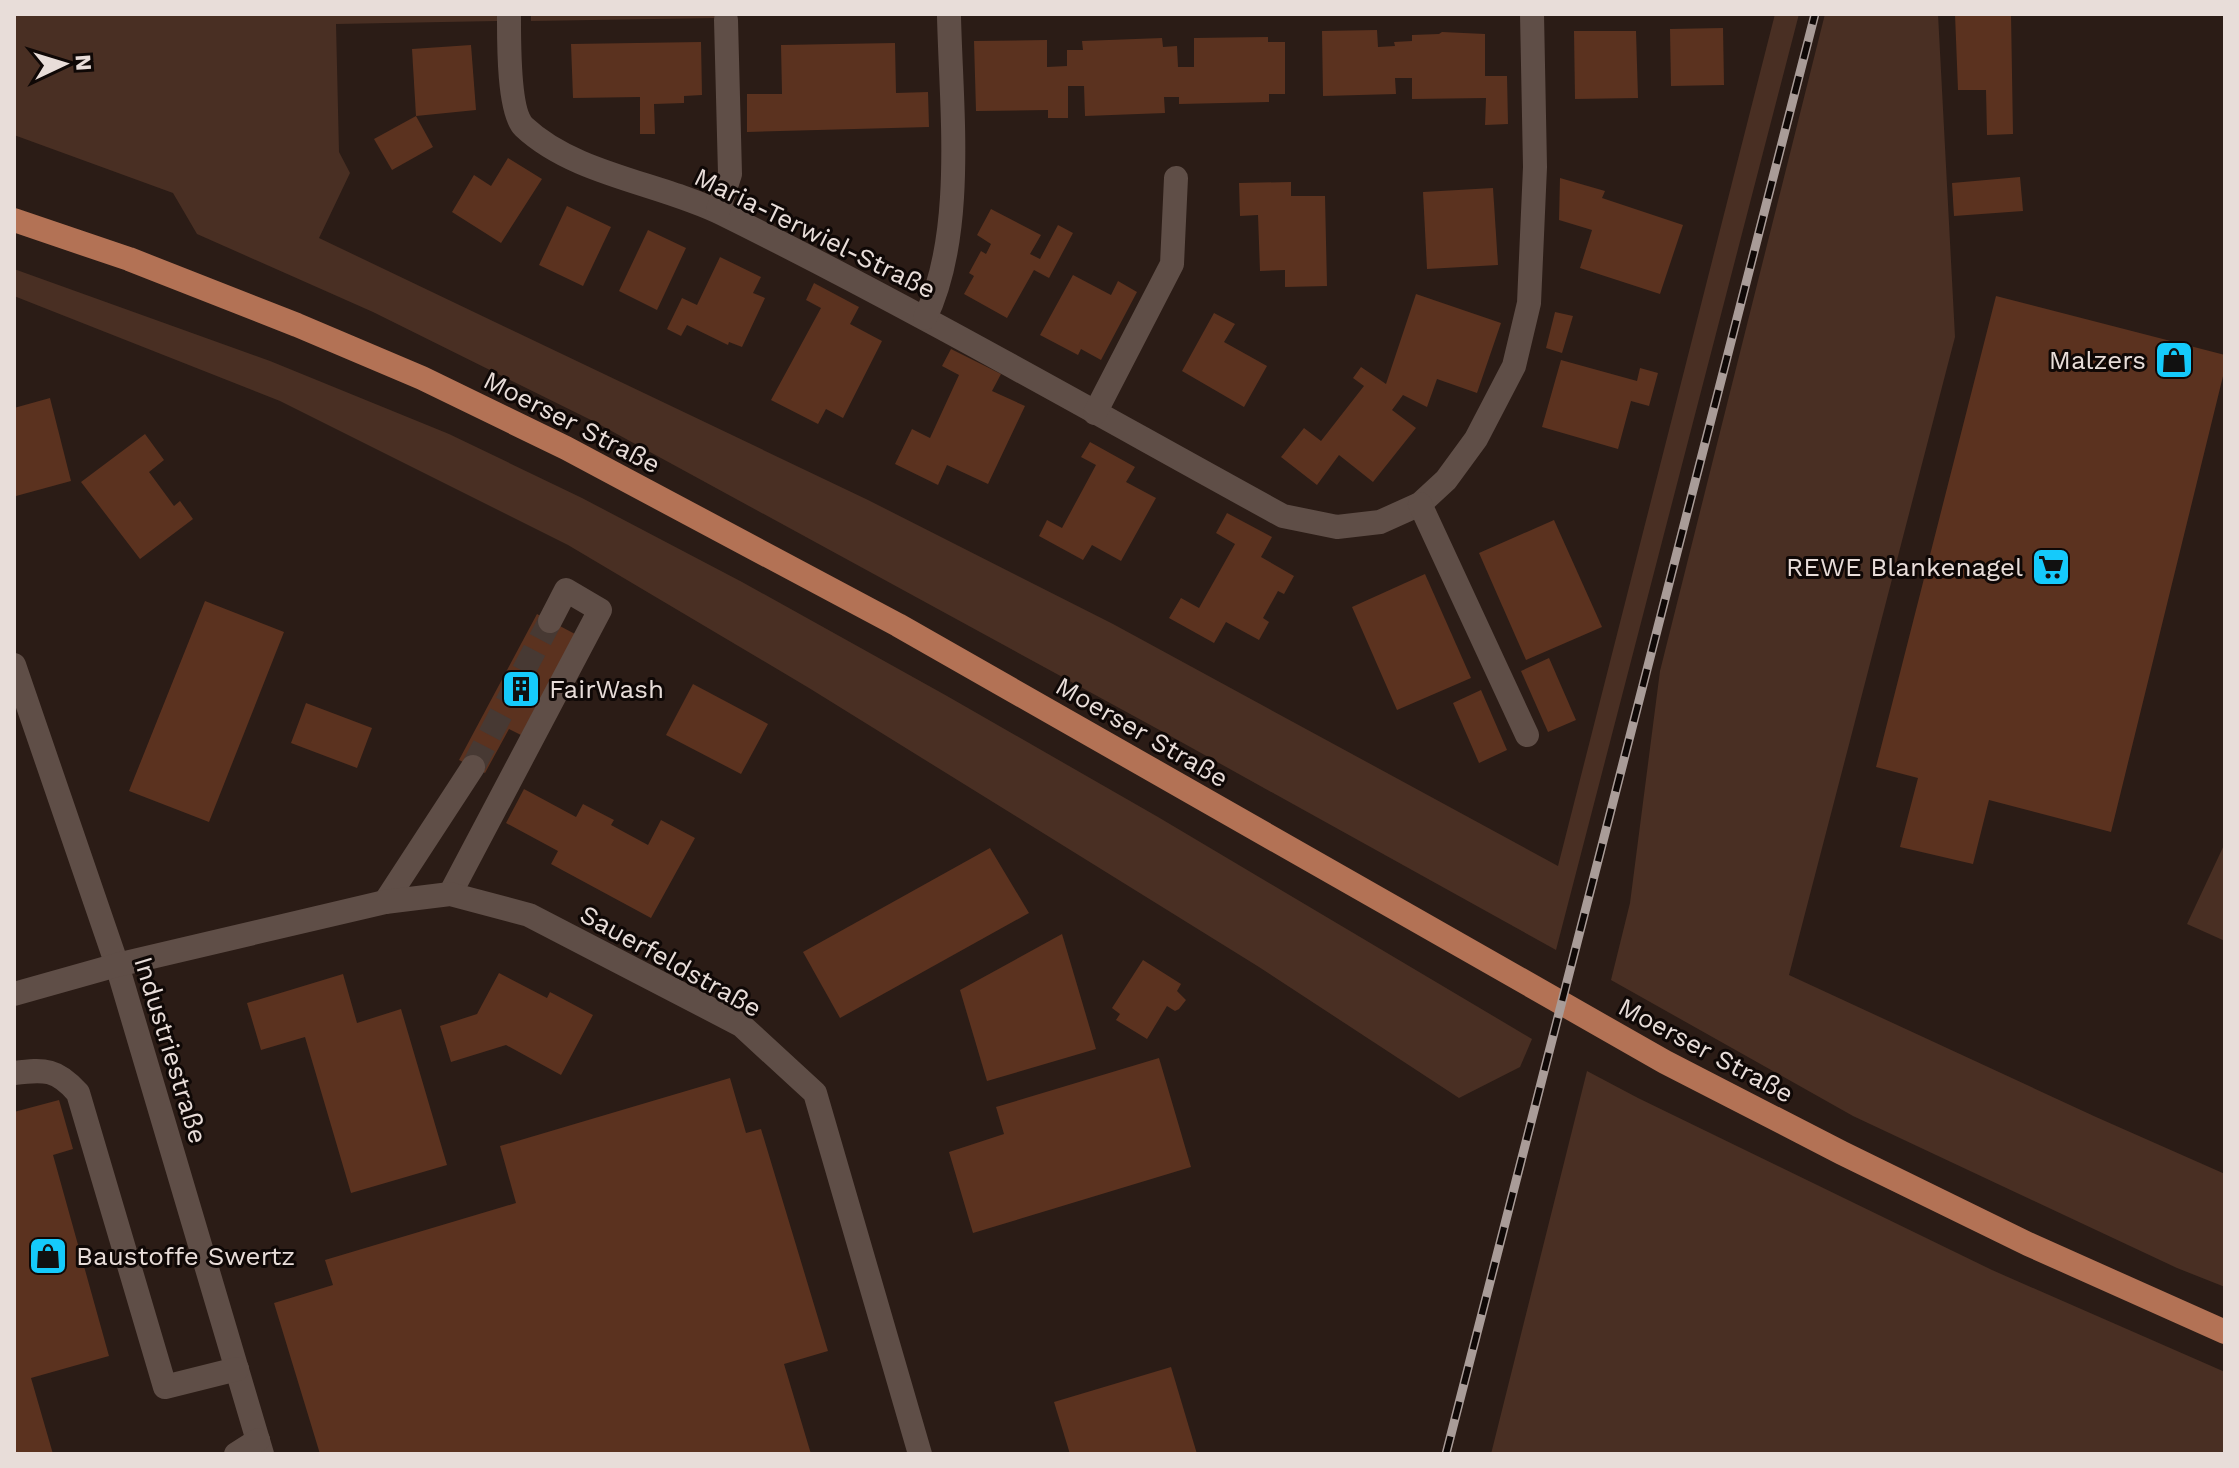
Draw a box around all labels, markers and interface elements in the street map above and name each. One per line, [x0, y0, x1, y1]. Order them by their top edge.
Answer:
north arrow [24, 24, 104, 104]
text: N [70, 54, 96, 72]
street label: Maria-Terwiel-Straße [690, 162, 940, 304]
shop icon: Malzers [2153, 339, 2195, 381]
place label: Malzers [2049, 345, 2146, 375]
street label: Moerser Straße [479, 365, 665, 479]
supermarket icon: REWE Blankenagel [2030, 546, 2072, 588]
place label: REWE Blankenagel [1786, 552, 2023, 582]
building icon: FairWash [500, 668, 542, 710]
street label: Moerser Straße [1051, 671, 1233, 793]
place label: FairWash [549, 674, 664, 704]
street label: Sauerfeldstraße [575, 899, 767, 1023]
street label: Industriestraße [128, 953, 214, 1147]
street label: Moerser Straße [1613, 991, 1799, 1109]
shop icon: Baustoffe Swertz [27, 1235, 69, 1277]
place label: Baustoffe Swertz [76, 1241, 295, 1271]

